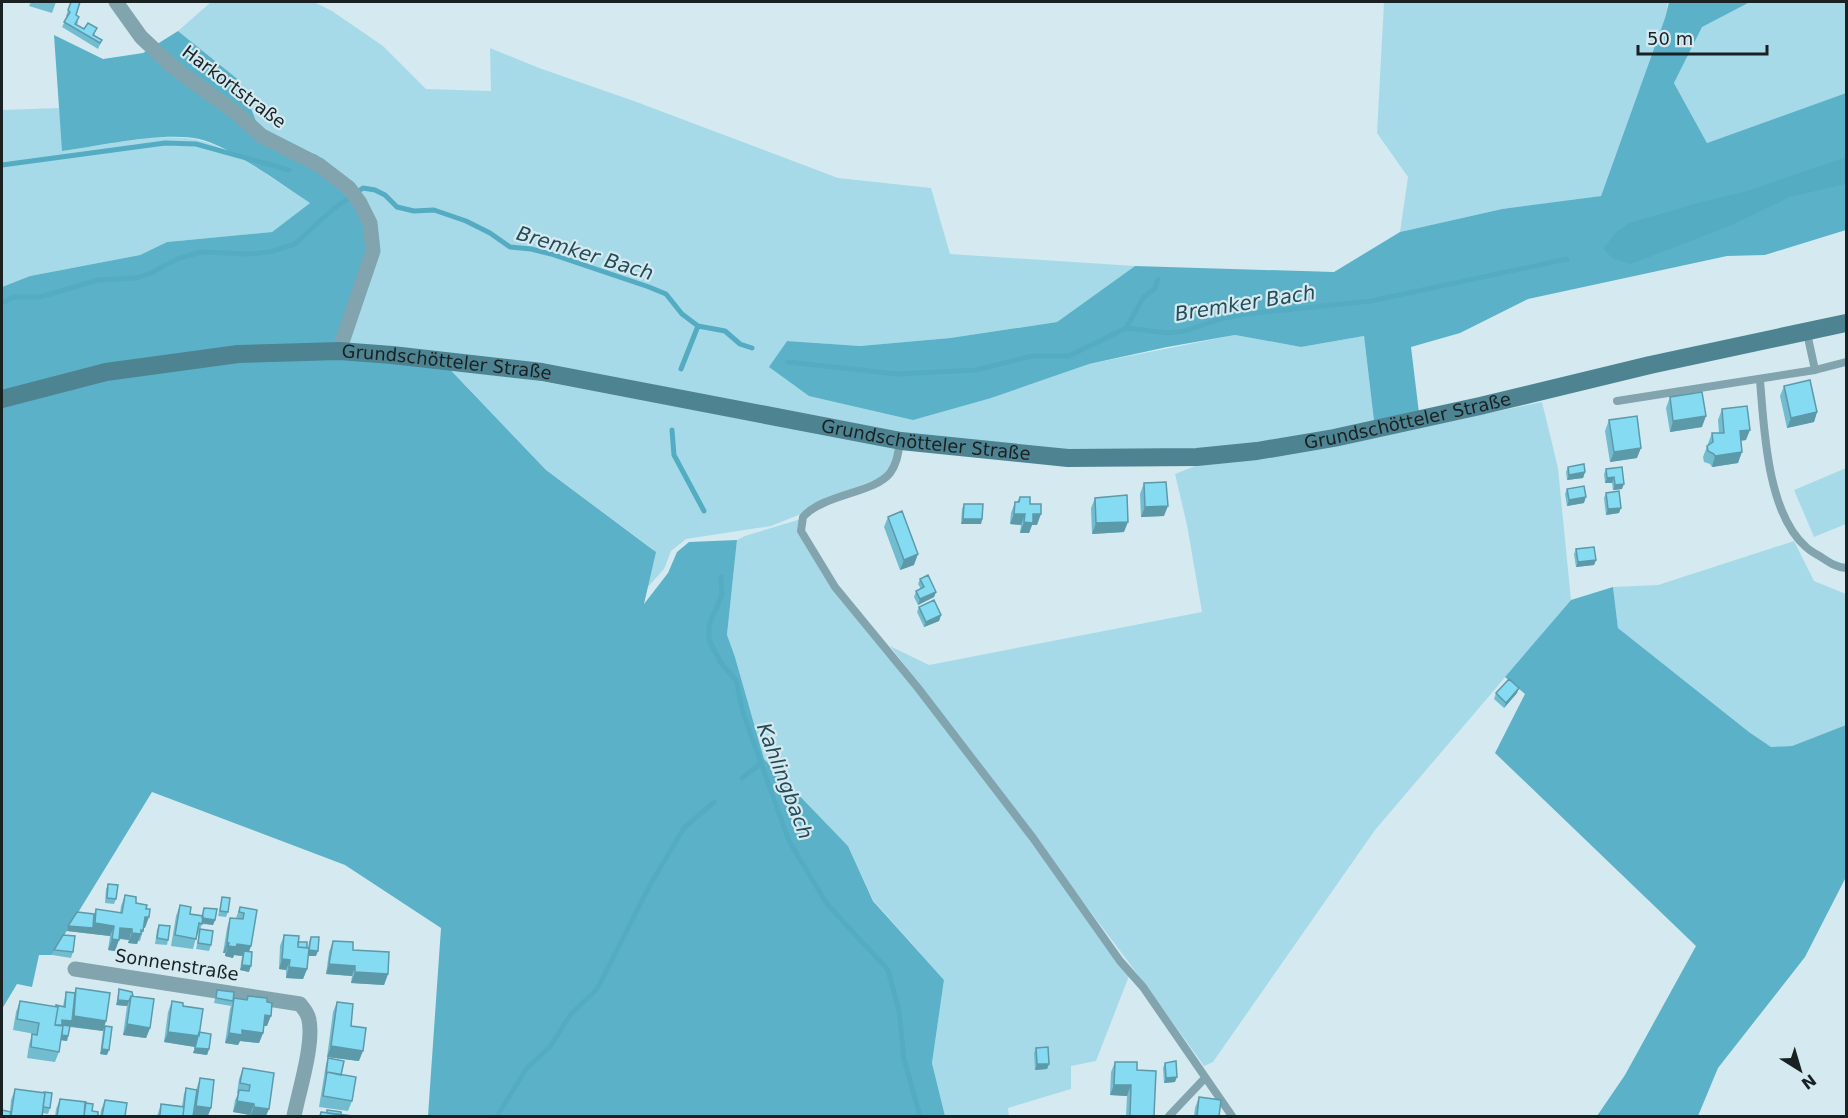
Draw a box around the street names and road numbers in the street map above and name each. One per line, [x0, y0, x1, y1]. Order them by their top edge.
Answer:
street label: Harkortstraße [178, 41, 290, 132]
street label: Grundschötteler Straße [341, 340, 554, 384]
street label: Grundschötteler Straße [1302, 388, 1513, 453]
street label: Grundschötteler Straße [820, 415, 1032, 464]
street label: Sonnenstraße [114, 944, 240, 985]

